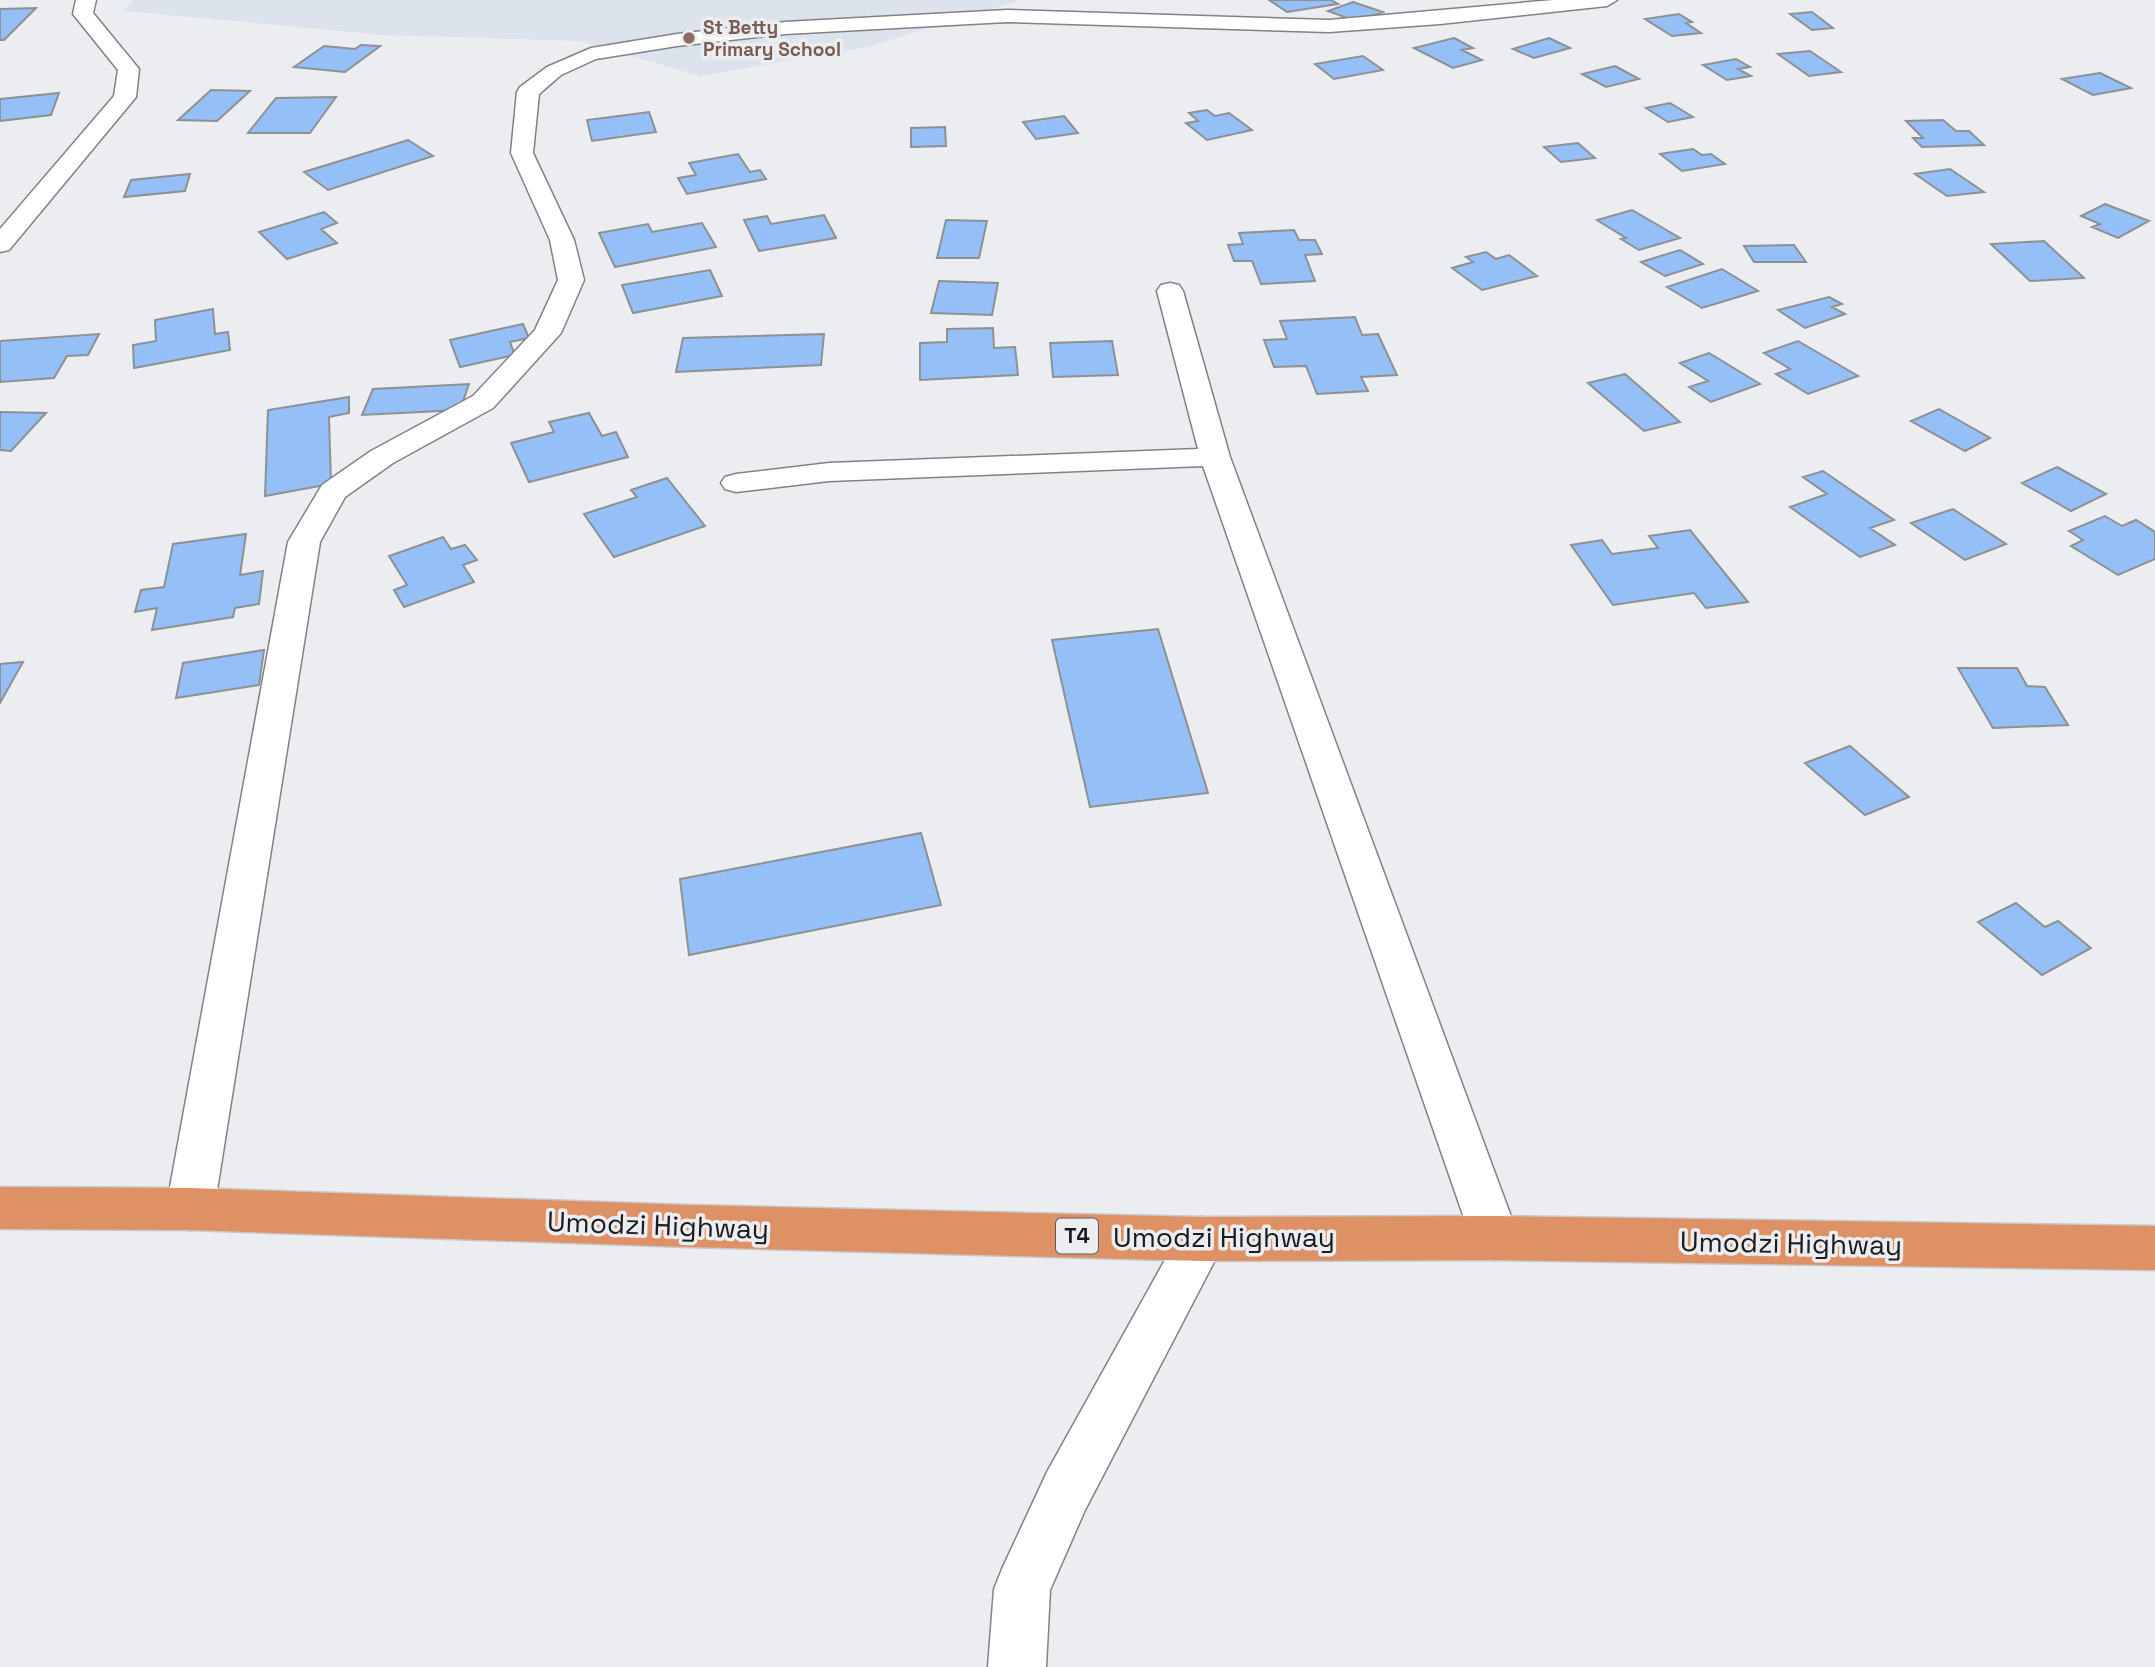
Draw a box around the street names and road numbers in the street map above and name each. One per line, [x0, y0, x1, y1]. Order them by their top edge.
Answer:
street label: Umodzi Highway [546, 1203, 770, 1247]
road number: T4 [1056, 1218, 1098, 1254]
street label: Umodzi Highway [1113, 1219, 1335, 1255]
street label: Umodzi Highway [1680, 1223, 1902, 1263]

